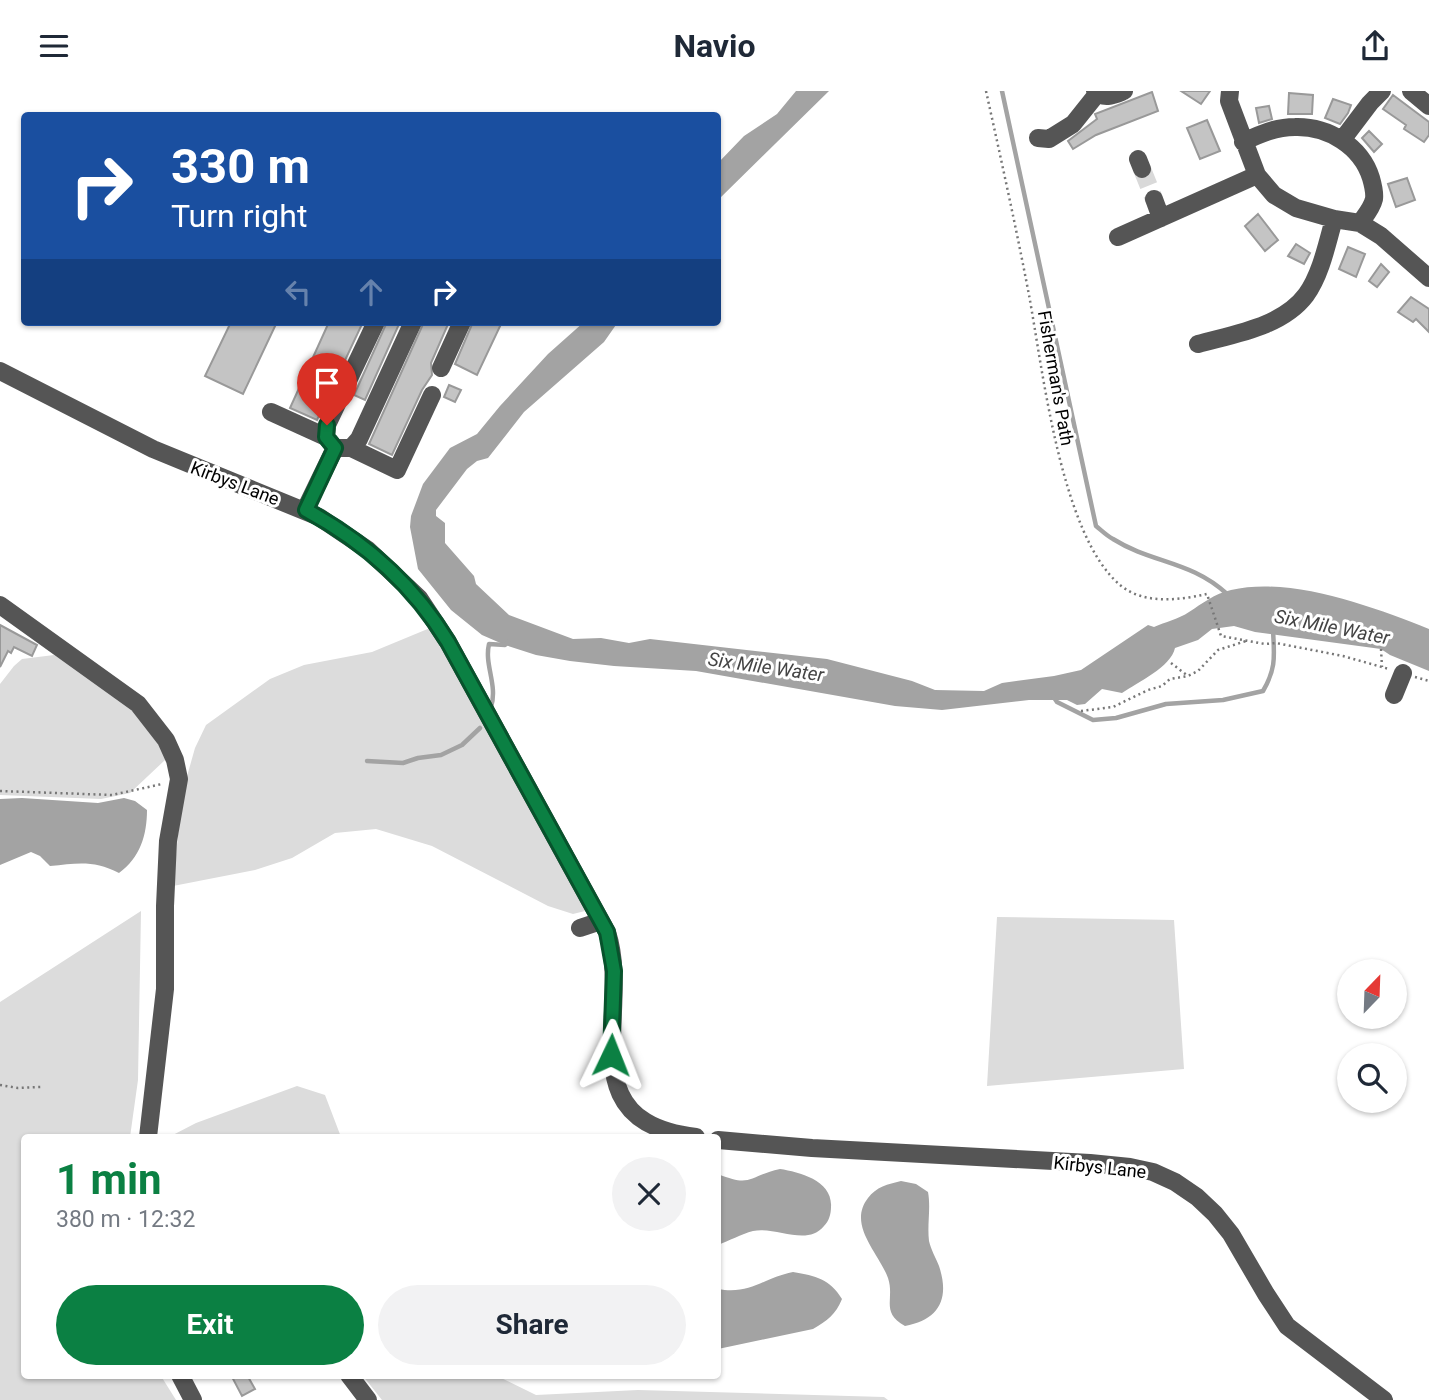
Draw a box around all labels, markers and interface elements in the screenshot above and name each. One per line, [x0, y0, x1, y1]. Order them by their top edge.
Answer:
icon: menu [35, 27, 73, 65]
text: Navio [673, 27, 756, 65]
icon: share [1356, 27, 1394, 65]
text: 330 m [171, 138, 310, 195]
icon: right [56, 140, 147, 231]
text: Turn right [171, 197, 307, 235]
icon: left [279, 273, 317, 311]
icon: ahead [352, 273, 390, 311]
icon: right [425, 273, 463, 311]
street label: Fisherman's Path [1034, 309, 1078, 447]
pin [297, 353, 357, 425]
icon: arrive [308, 364, 346, 402]
street label: Kirbys Lane [188, 457, 282, 509]
water label: Six Mile Water [1272, 605, 1392, 650]
water label: Six Mile Water [707, 647, 826, 687]
north arrow [1337, 959, 1407, 1029]
map controls [1337, 959, 1407, 1113]
position arrow [574, 1018, 648, 1092]
button: search [1337, 1043, 1407, 1113]
street label: Kirbys Lane [1053, 1152, 1147, 1182]
text: 1 min [56, 1155, 162, 1204]
button: close [612, 1157, 686, 1231]
text: 380 m · 12:32 [56, 1206, 195, 1233]
button: Exit [56, 1285, 364, 1365]
button: Share [378, 1285, 686, 1365]

